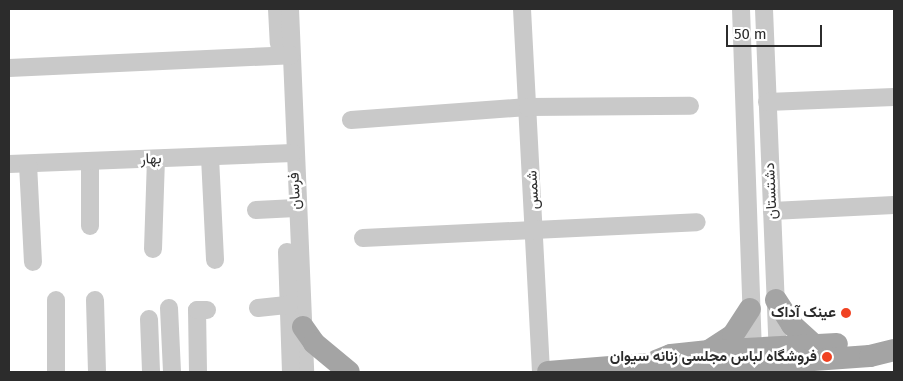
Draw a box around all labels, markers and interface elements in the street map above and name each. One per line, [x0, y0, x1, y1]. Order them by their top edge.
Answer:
scale bar [728, 15, 824, 47]
text: 50 m [734, 25, 767, 43]
street label: بهار [140, 150, 162, 168]
street label: دشتستان [761, 162, 781, 220]
street label: شمس [523, 170, 543, 210]
street label: فرسان [285, 172, 305, 210]
place label: عینک آداک [771, 304, 836, 322]
marker: عینک آداک [840, 307, 852, 319]
place label: فروشگاه لباس مجلسی زنانه سیوان [610, 348, 817, 366]
marker: فروشگاه لباس مجلسی زنانه سیوان [821, 351, 833, 363]

